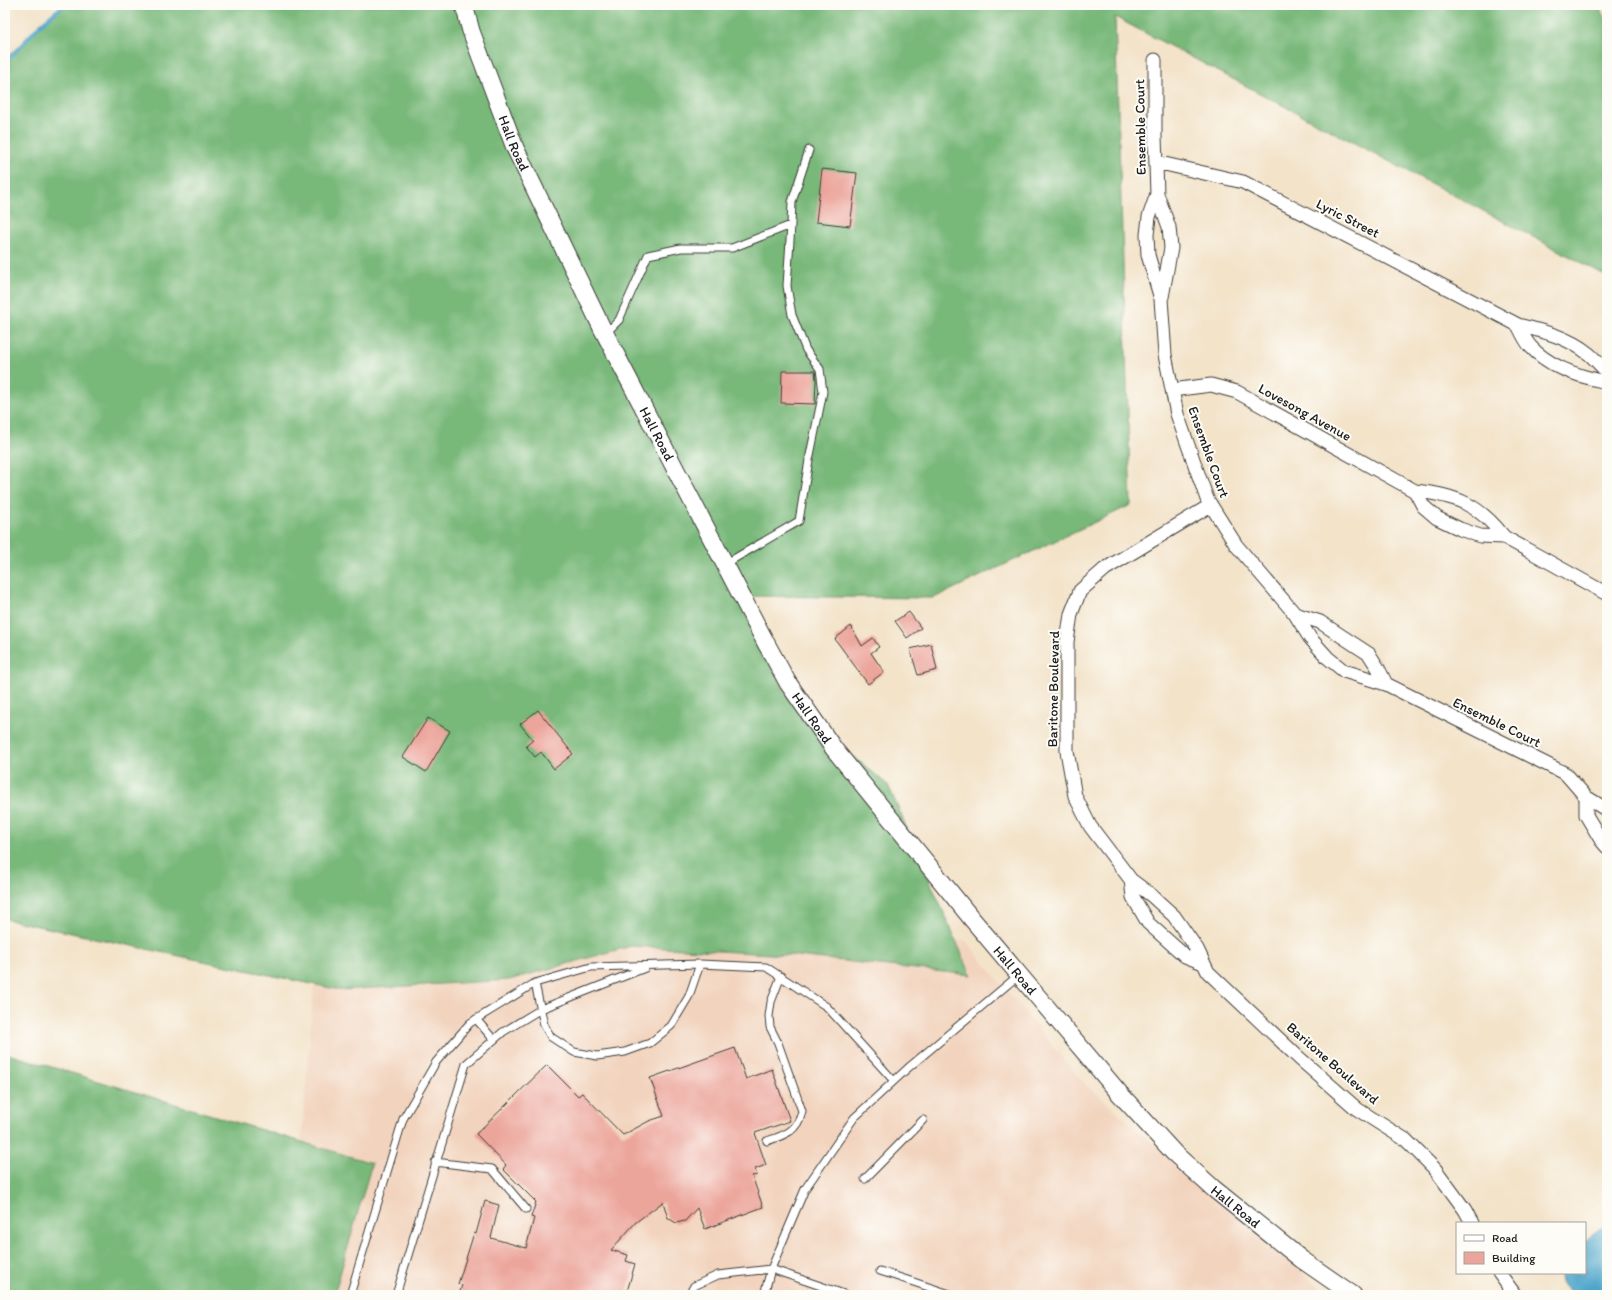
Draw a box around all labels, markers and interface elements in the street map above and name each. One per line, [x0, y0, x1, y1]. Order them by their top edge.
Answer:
street label: Ensemble Court [1131, 79, 1150, 175]
street label: Hall Road [494, 113, 533, 174]
street label: Lyric Street [1313, 195, 1382, 242]
street label: Lovesong Avenue [1255, 380, 1354, 445]
street label: Hall Road [635, 404, 678, 464]
street label: Ensemble Court [1184, 404, 1233, 500]
street label: Baritone Boulevard [1044, 630, 1063, 748]
street label: Hall Road [788, 689, 836, 747]
street label: Ensemble Court [1450, 694, 1544, 751]
street label: Hall Road [989, 943, 1041, 999]
street label: Baritone Boulevard [1283, 1019, 1383, 1108]
street label: Hall Road [1207, 1182, 1264, 1232]
legend [1456, 1222, 1586, 1274]
text: Road [1492, 1231, 1518, 1245]
text: Building [1492, 1251, 1536, 1265]

